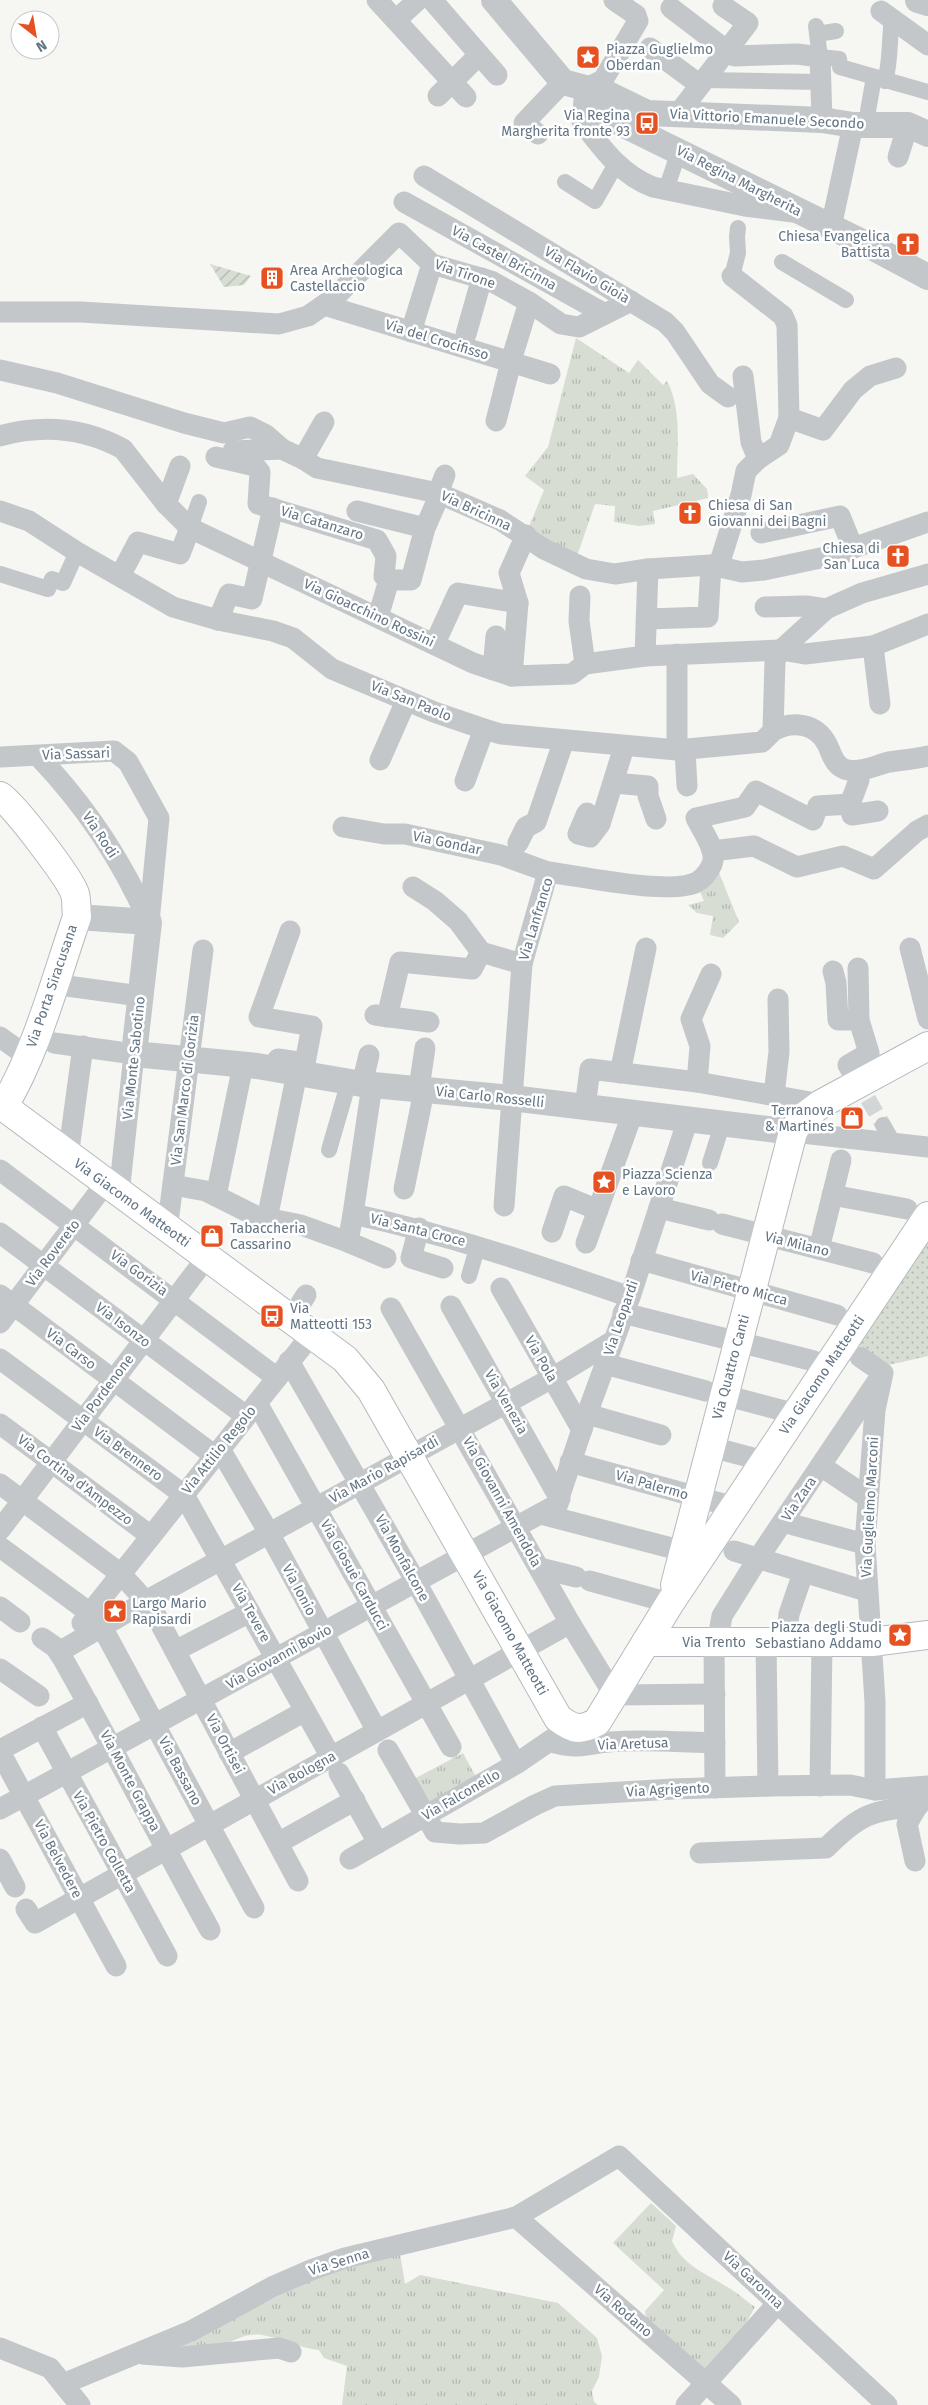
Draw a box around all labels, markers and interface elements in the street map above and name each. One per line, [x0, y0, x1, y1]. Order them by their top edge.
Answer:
north arrow [10, 10, 60, 60]
text: N [33, 36, 50, 55]
place label: Piazza Guglielmo Oberdan [606, 41, 713, 74]
place icon: Piazza Guglielmo Oberdan [575, 44, 601, 70]
street label: Via Vittorio Emanuele Secondo [669, 105, 865, 133]
place label: Via Regina Margherita fronte 93 [501, 107, 630, 140]
bus stop icon: Via Regina Margherita fronte 93 [634, 110, 660, 136]
street label: Via Regina Margherita [673, 142, 805, 220]
street label: Via Castel Bricinna [448, 222, 560, 294]
place label: Chiesa Evangelica Battista [778, 228, 890, 261]
church icon: Chiesa Evangelica Battista [895, 231, 921, 257]
street label: Via Flavio Gioia [541, 243, 633, 307]
street label: Via Tirone [432, 256, 498, 292]
place label: Area Archeologica Castellaccio [290, 262, 403, 295]
building icon: Area Archeologica Castellaccio [259, 265, 285, 291]
street label: Via del Crocifisso [383, 316, 491, 364]
street label: Via Bricinna [438, 487, 514, 535]
place label: Chiesa di San Giovanni dei Bagni [708, 497, 826, 530]
church icon: Chiesa di San Giovanni dei Bagni [677, 500, 703, 526]
street label: Via Catanzaro [278, 502, 366, 544]
place label: Chiesa di San Luca [822, 540, 880, 573]
church icon: Chiesa di San Luca [885, 543, 911, 569]
street label: Via Gioacchino Rossini [301, 575, 437, 651]
street label: Via San Paolo [368, 677, 454, 725]
street label: Via Sassari [42, 744, 110, 764]
street label: Via Rodi [79, 809, 121, 861]
street label: Via Gondar [411, 827, 483, 859]
street label: Via Lanfranco [515, 876, 557, 962]
street label: Via Porta Siracusana [23, 922, 81, 1050]
street label: Via Monte Sabotino [119, 996, 149, 1120]
street label: Via San Marco di Gorizia [167, 1013, 203, 1167]
street label: Via Carlo Rosselli [435, 1083, 545, 1111]
place label: Terranova & Martines [765, 1102, 834, 1135]
shop icon: Terranova & Martines [839, 1105, 865, 1131]
street label: Via Giacomo Matteotti [70, 1155, 194, 1251]
place label: Piazza Scienza e Lavoro [622, 1166, 713, 1199]
place icon: Piazza Scienza e Lavoro [591, 1169, 617, 1195]
street label: Via Santa Croce [369, 1210, 467, 1250]
street label: Via Rovereto [22, 1216, 84, 1290]
place label: Tabaccheria Cassarino [230, 1220, 306, 1253]
shop icon: Tabaccheria Cassarino [199, 1223, 225, 1249]
street label: Via Milano [763, 1228, 831, 1260]
street label: Via Gorizia [107, 1246, 171, 1300]
street label: Via Pietro Micca [688, 1267, 790, 1309]
street label: Via Leopardi [600, 1278, 642, 1358]
street label: Via Isonzo [92, 1299, 154, 1351]
place label: Via Matteotti 153 [290, 1300, 372, 1333]
bus stop icon: Via Matteotti 153 [259, 1303, 285, 1329]
street label: Via Giacomo Matteotti [776, 1312, 868, 1438]
street label: Via Quattro Canti [709, 1313, 753, 1421]
street label: Via Carso [43, 1325, 99, 1373]
street label: Via Pola [521, 1333, 561, 1385]
street label: Via Pordenone [68, 1351, 138, 1435]
street label: Via Venezia [481, 1367, 531, 1437]
street label: Via Attilio Regolo [178, 1403, 260, 1497]
street label: Via Brennero [90, 1423, 166, 1485]
street label: Via Cortina d'Ampezzo [14, 1431, 136, 1529]
street label: Via Mario Rapisardi [326, 1433, 442, 1507]
street label: Via Giovanni Amendola [459, 1434, 545, 1570]
street label: Via Guglielmo Marconi [858, 1436, 882, 1578]
street label: Via Palermo [614, 1466, 690, 1504]
street label: Via Zara [778, 1473, 820, 1525]
street label: Via Monfalcone [371, 1512, 433, 1604]
street label: Via Giosuè Carducci [317, 1517, 391, 1633]
street label: Via Ionio [278, 1561, 320, 1619]
street label: Via Giacomo Matteotti [469, 1568, 551, 1698]
street label: Via Tevere [228, 1581, 274, 1645]
place label: Largo Mario Rapisardi [132, 1595, 207, 1628]
place icon: Largo Mario Rapisardi [102, 1598, 128, 1624]
place label: Piazza degli Studi Sebastiano Addamo [755, 1619, 882, 1652]
street label: Via Giovanni Bovio [223, 1621, 335, 1693]
place icon: Piazza degli Studi Sebastiano Addamo [887, 1622, 913, 1648]
street label: Via Trento [682, 1634, 746, 1651]
street label: Via Ortisei [202, 1711, 248, 1777]
street label: Via Monte Grappa [96, 1728, 164, 1834]
street label: Via Bassano [155, 1734, 205, 1808]
street label: Via Aretusa [597, 1734, 669, 1754]
street label: Via Bologna [265, 1747, 339, 1799]
street label: Via Falconello [419, 1766, 503, 1824]
street label: Via Agrigento [626, 1779, 710, 1801]
street label: Via Pietro Colletta [69, 1788, 139, 1896]
street label: Via Belvedere [30, 1817, 86, 1901]
street label: Via Senna [307, 2245, 371, 2279]
street label: Via Garonna [719, 2248, 787, 2312]
street label: Via Rodano [590, 2281, 656, 2341]

